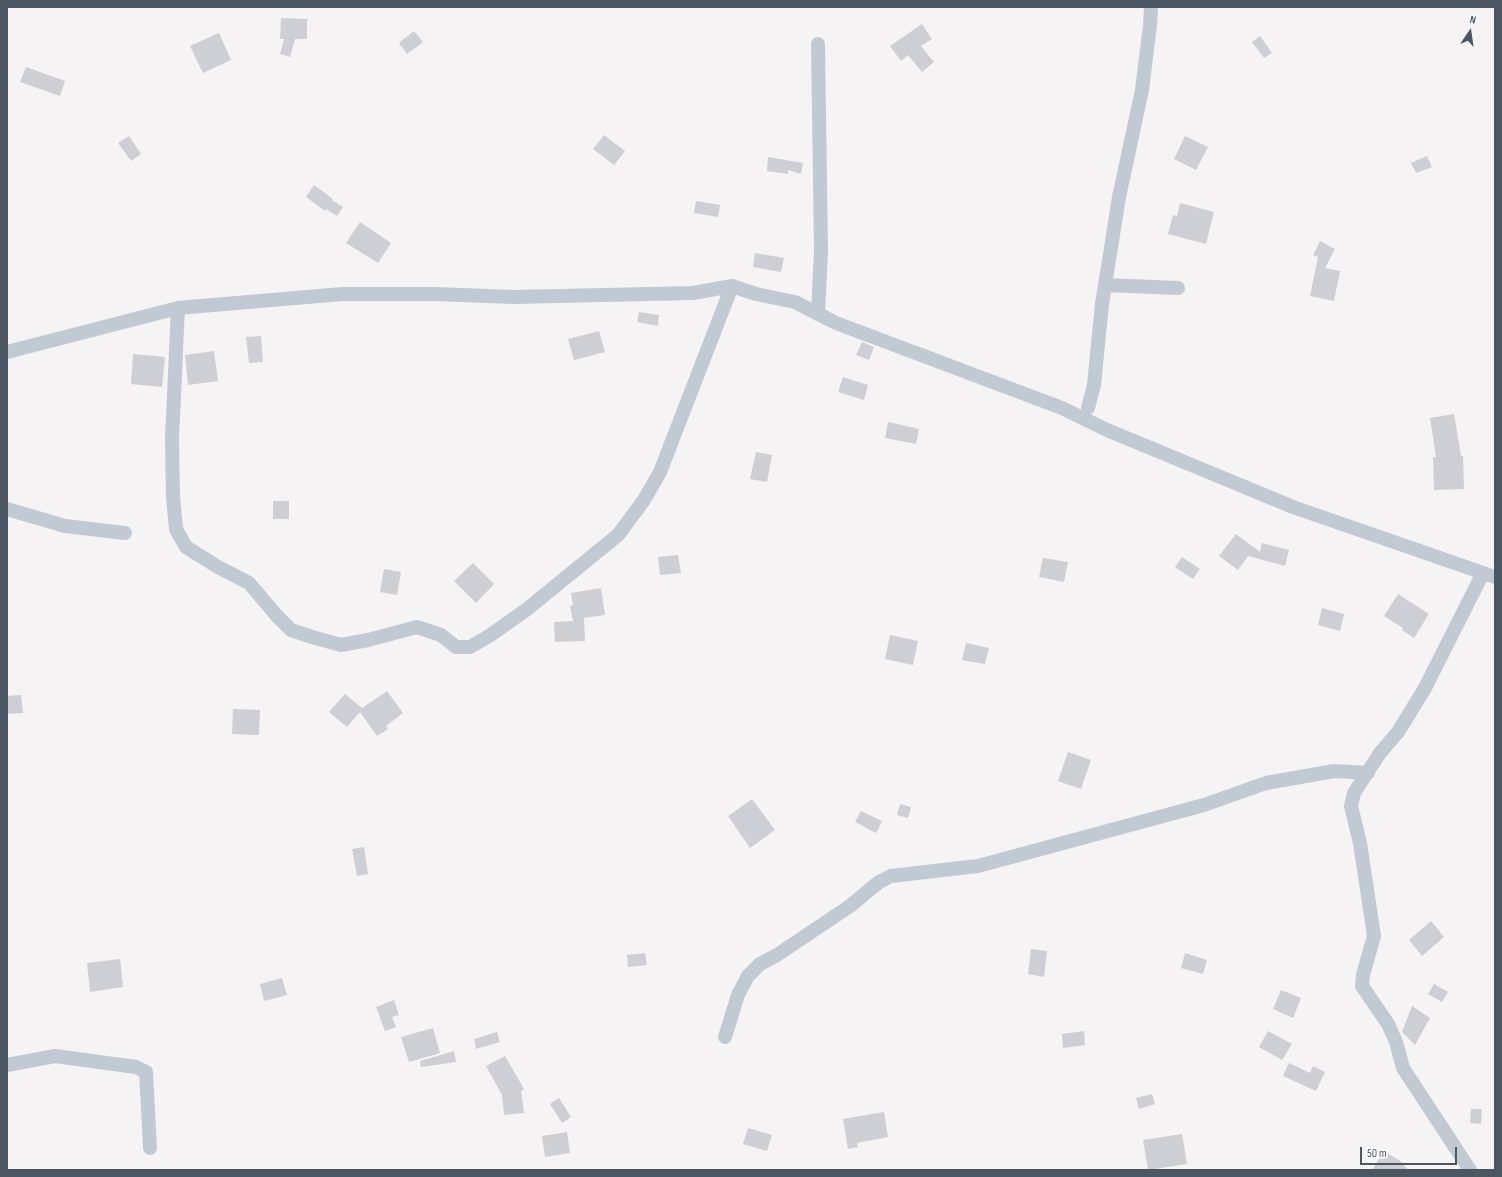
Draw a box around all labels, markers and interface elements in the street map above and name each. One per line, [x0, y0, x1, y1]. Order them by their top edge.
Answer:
north arrow [1450, 12, 1490, 52]
text: N [1468, 13, 1477, 27]
scale bar [1362, 1139, 1459, 1165]
text: 50 m [1367, 1146, 1387, 1161]

